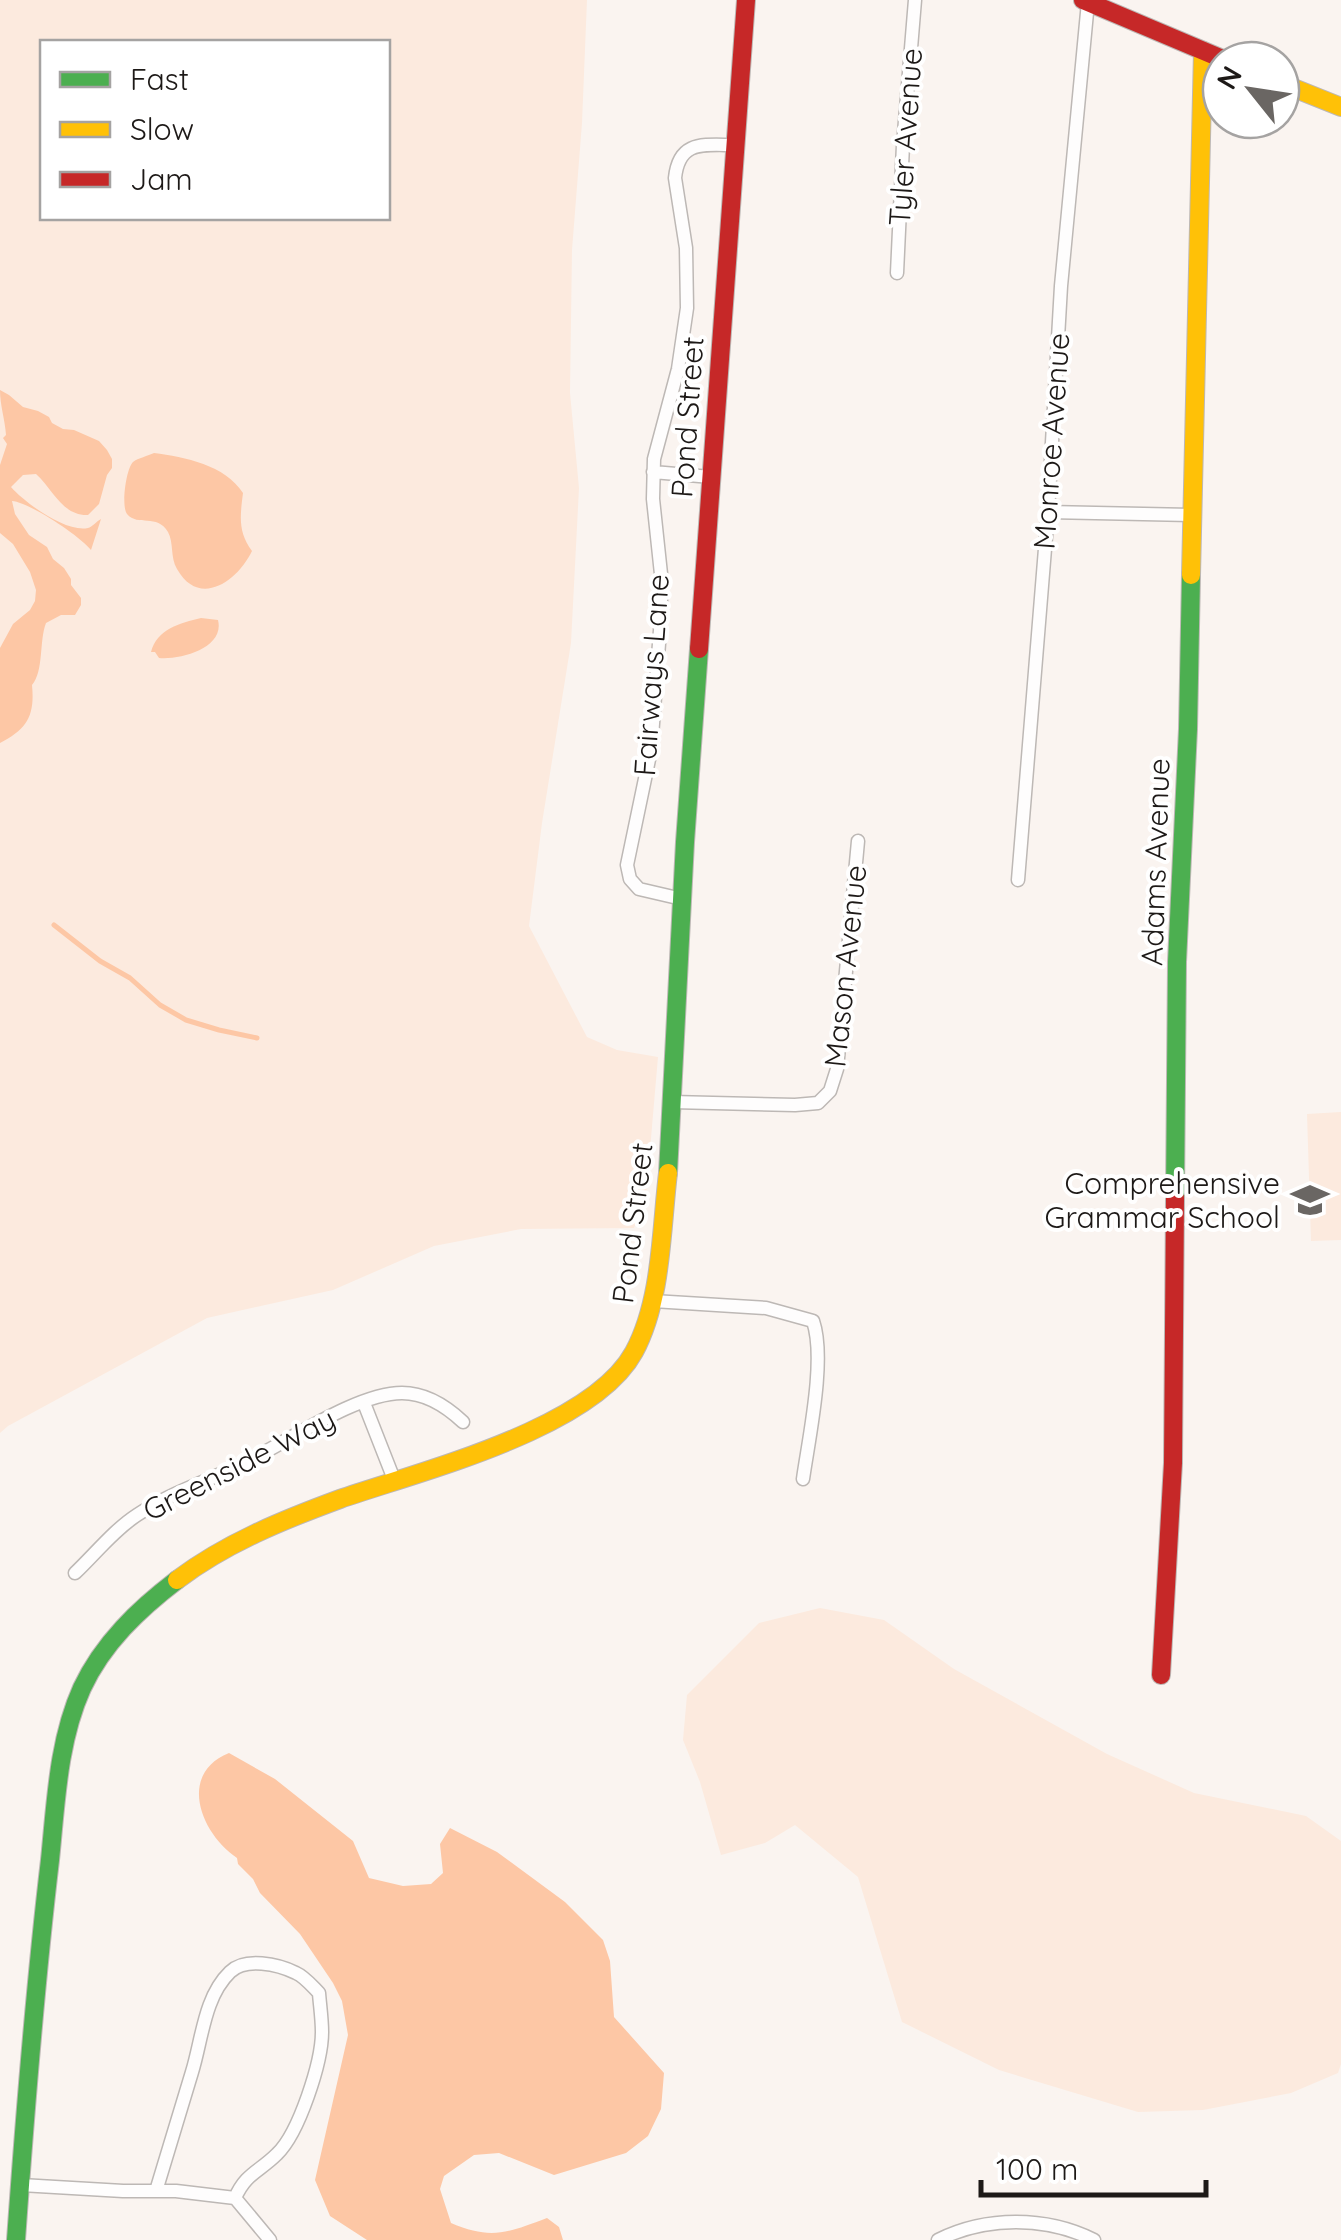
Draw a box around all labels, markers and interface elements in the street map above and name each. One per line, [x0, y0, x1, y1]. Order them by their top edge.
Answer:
legend [40, 40, 390, 220]
north arrow [1201, 40, 1301, 140]
street label: Tyler Avenue [880, 47, 930, 227]
text: Fast [130, 60, 189, 98]
text: N [1209, 60, 1249, 95]
text: Slow [130, 110, 194, 148]
text: Jam [130, 160, 193, 198]
street label: Monroe Avenue [1024, 331, 1078, 551]
street label: Pond Street [662, 335, 712, 499]
street label: Fairways Lane [625, 573, 677, 777]
street label: Adams Avenue [1132, 757, 1178, 967]
street label: Mason Avenue [815, 863, 875, 1069]
street label: Pond Street [603, 1141, 661, 1305]
place label: Comprehensive Grammar School [1045, 1164, 1280, 1236]
school or university icon: Comprehensive Grammar School [1289, 1179, 1331, 1221]
street label: Greenside Way [136, 1399, 342, 1529]
scale bar [981, 2135, 1206, 2197]
text: 100 m [996, 2150, 1078, 2188]

